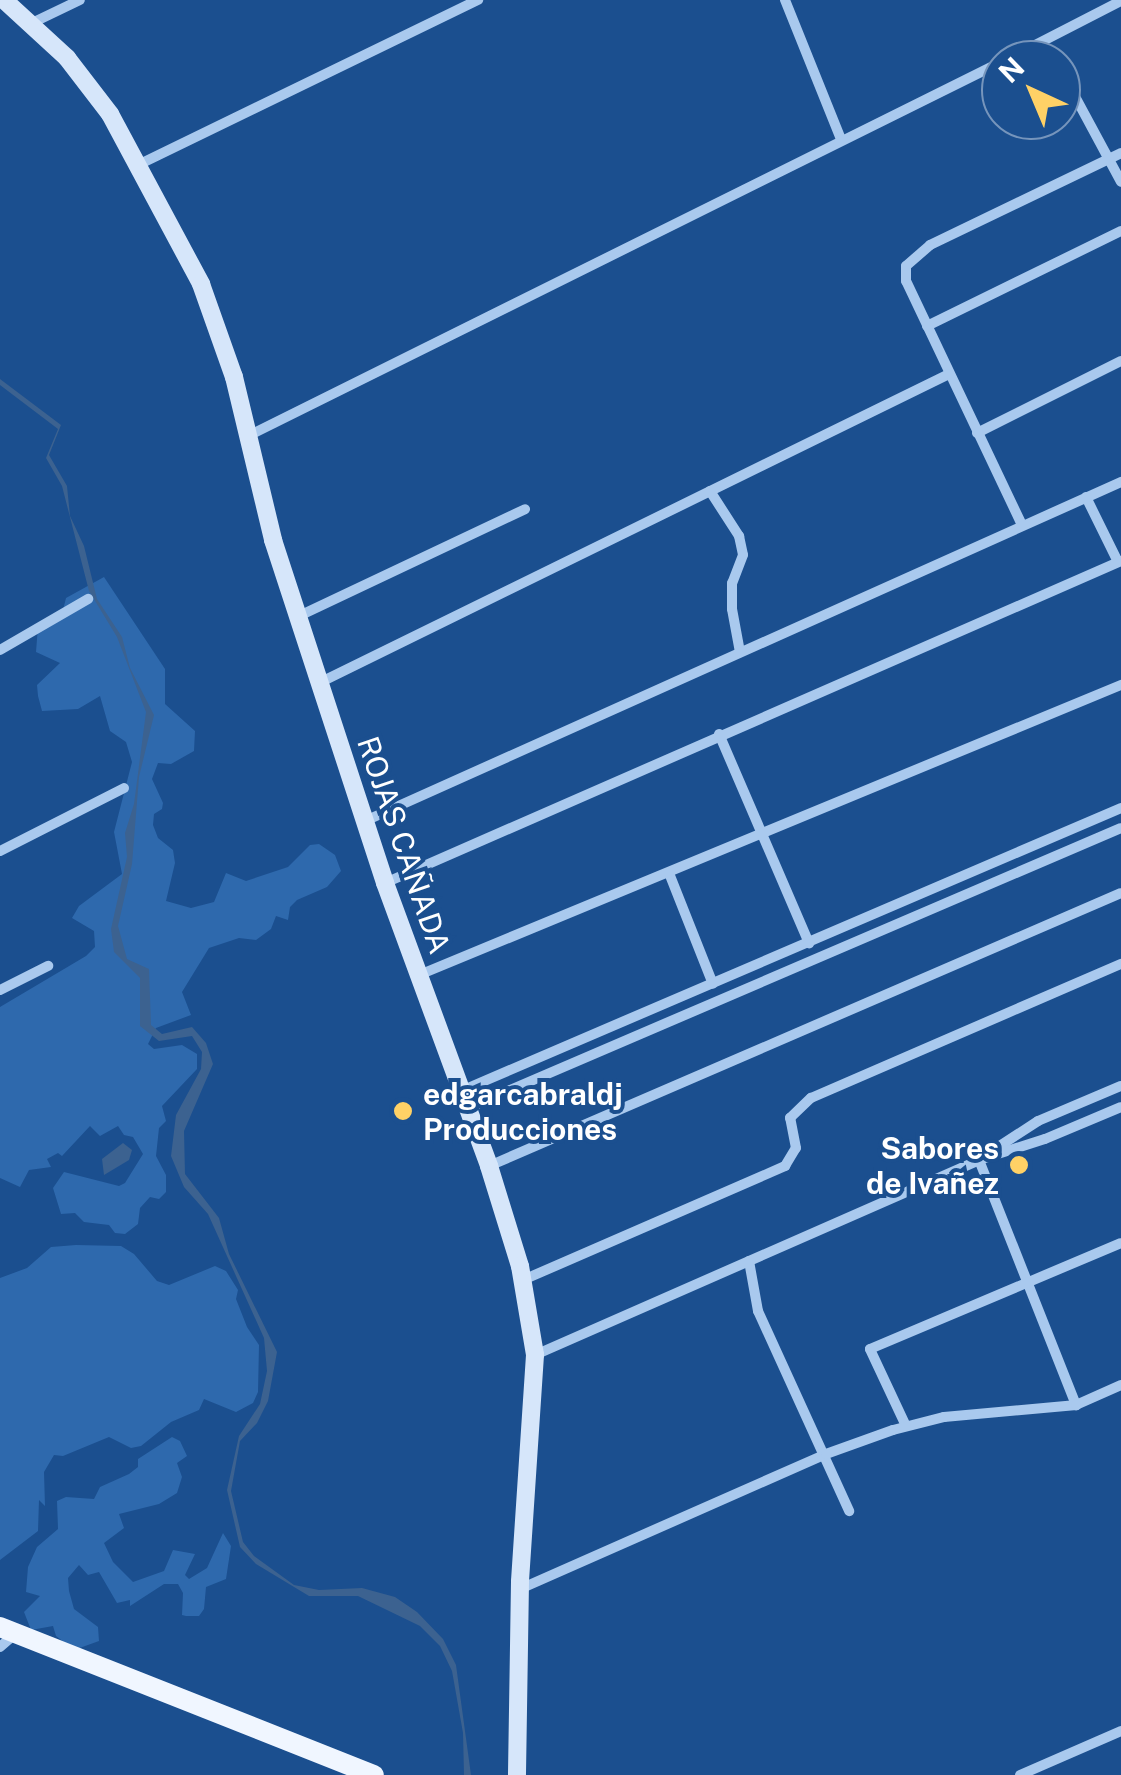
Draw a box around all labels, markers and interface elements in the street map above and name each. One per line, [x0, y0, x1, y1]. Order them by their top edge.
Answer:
north arrow [981, 40, 1081, 140]
text: N [992, 50, 1031, 89]
street label: ROJAS CAÑADA [350, 732, 458, 958]
place label: edgarcabraldj Producciones [423, 1076, 623, 1146]
marker: edgarcabraldj Producciones [392, 1100, 414, 1122]
place label: Sabores de Ivañez [866, 1130, 999, 1200]
marker: Sabores de Ivañez [1008, 1154, 1030, 1176]

